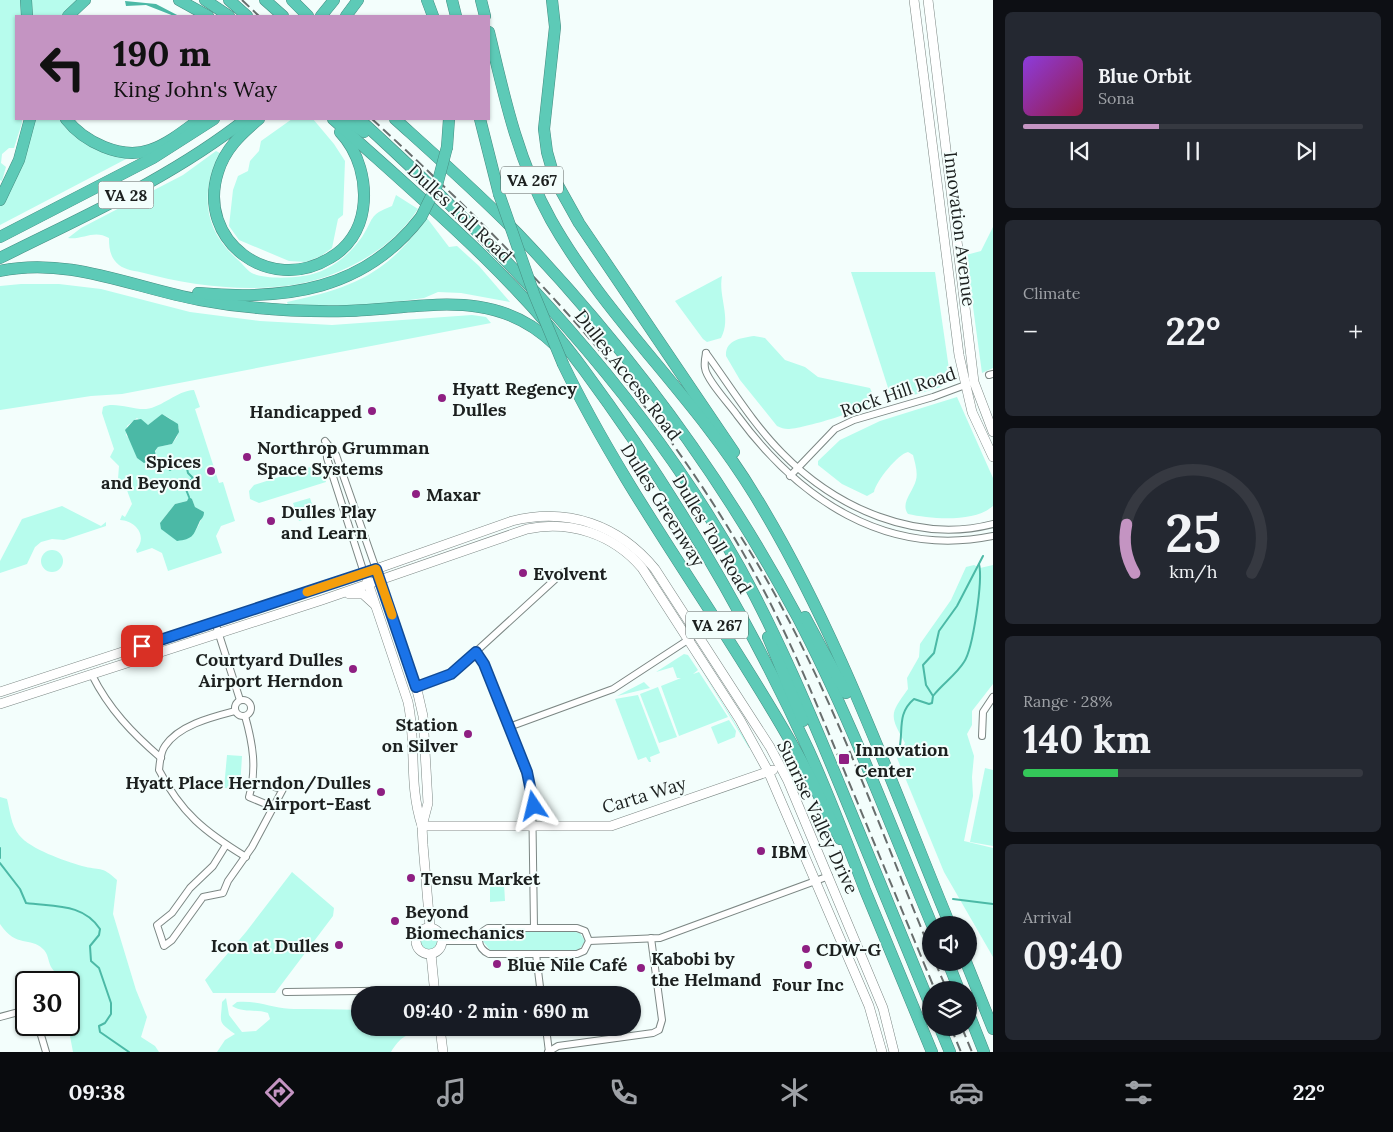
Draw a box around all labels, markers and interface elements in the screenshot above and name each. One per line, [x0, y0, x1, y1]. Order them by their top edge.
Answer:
text: 190 m [113, 31, 211, 76]
icon: left [30, 35, 95, 100]
text: Blue Orbit [1098, 64, 1192, 88]
text: King John's Way [113, 75, 277, 103]
text: Sona [1098, 88, 1134, 108]
icon: previous [1066, 137, 1094, 165]
icon: pause [1179, 137, 1207, 165]
icon: next [1292, 137, 1320, 165]
street label: Innovation Avenue [939, 150, 981, 308]
street label: Dulles Toll Road [403, 159, 517, 267]
road number: VA 267 [501, 166, 563, 194]
road number: VA 28 [98, 182, 154, 208]
text: Climate [1023, 283, 1080, 303]
street label: Dulles Access Road [570, 305, 686, 445]
text: 22° [1165, 307, 1221, 355]
text: − [1023, 314, 1038, 350]
text: + [1348, 314, 1363, 350]
street label: Rock Hill Road [837, 361, 959, 423]
place label: Hyatt Regency Dulles [452, 377, 577, 421]
marker: Hyatt Regency Dulles [436, 392, 448, 404]
place label: Handicapped [249, 400, 362, 423]
marker: Handicapped [366, 405, 378, 417]
place label: Northrop Grumman Space Systems [257, 436, 430, 480]
street label: Dulles Greenway [616, 439, 710, 571]
place label: Spices and Beyond [101, 450, 201, 494]
marker: Northrop Grumman Space Systems [241, 451, 253, 463]
marker: Spices and Beyond [205, 465, 217, 477]
street label: Dulles Toll Road [668, 471, 757, 598]
place label: Maxar [426, 483, 481, 506]
marker: Maxar [410, 488, 422, 500]
place label: Dulles Play and Learn [281, 500, 376, 544]
text: 25 [1165, 500, 1221, 566]
marker: Dulles Play and Learn [265, 515, 277, 527]
text: km/h [1169, 560, 1217, 583]
place label: Evolvent [533, 562, 608, 585]
marker: Evolvent [517, 567, 529, 579]
road number: VA 267 [686, 612, 748, 638]
pin [121, 625, 163, 667]
icon: arrive [128, 632, 156, 660]
place label: Courtyard Dulles Airport Herndon [196, 648, 344, 692]
marker: Courtyard Dulles Airport Herndon [347, 663, 359, 675]
text: Range · 28% [1023, 691, 1112, 711]
place label: Station on Silver [382, 713, 459, 757]
text: 140 km [1023, 715, 1151, 763]
marker: Station on Silver [462, 728, 474, 740]
street label: Sunrise Valley Drive [772, 737, 864, 898]
place label: Innovation Center [855, 738, 949, 782]
marker: Innovation Center [837, 752, 851, 766]
place label: Hyatt Place Herndon/Dulles Airport-East [125, 771, 372, 815]
street label: Carta Way [599, 771, 689, 819]
position arrow [507, 779, 559, 831]
marker: Hyatt Place Herndon/Dulles Airport-East [375, 786, 387, 798]
place label: IBM [771, 840, 807, 863]
marker: IBM [755, 845, 767, 857]
place label: Tensu Market [421, 867, 541, 890]
marker: Tensu Market [405, 872, 417, 884]
place label: Beyond Biomechanics [405, 900, 525, 944]
text: Arrival [1023, 907, 1072, 927]
marker: Beyond Biomechanics [389, 915, 401, 927]
map controls [922, 916, 977, 1036]
button: sound [922, 916, 977, 971]
text: 09:40 [1023, 931, 1124, 979]
place label: Icon at Dulles [211, 934, 329, 957]
place label: CDW-G [816, 938, 881, 961]
marker: Icon at Dulles [333, 939, 345, 951]
marker: CDW-G [800, 943, 812, 955]
place label: Kabobi by the Helmand [651, 947, 762, 991]
place label: Blue Nile Café [507, 953, 628, 976]
marker: Blue Nile Café [491, 958, 503, 970]
marker: Four Inc [802, 959, 814, 971]
marker: Kabobi by the Helmand [635, 962, 647, 974]
speed limit sign: 30 [15, 971, 80, 1036]
place label: Four Inc [772, 973, 845, 996]
button: layers [922, 981, 977, 1036]
text: 09:40 · 2 min · 690 m [403, 999, 589, 1023]
icon: directions [262, 1075, 297, 1110]
icon: music [434, 1075, 469, 1110]
icon: phone [606, 1075, 641, 1110]
icon: climate [777, 1075, 812, 1110]
icon: car [949, 1075, 984, 1110]
icon: filters [1121, 1075, 1156, 1110]
text: 09:38 [68, 1078, 125, 1106]
text: 22° [1293, 1078, 1325, 1106]

